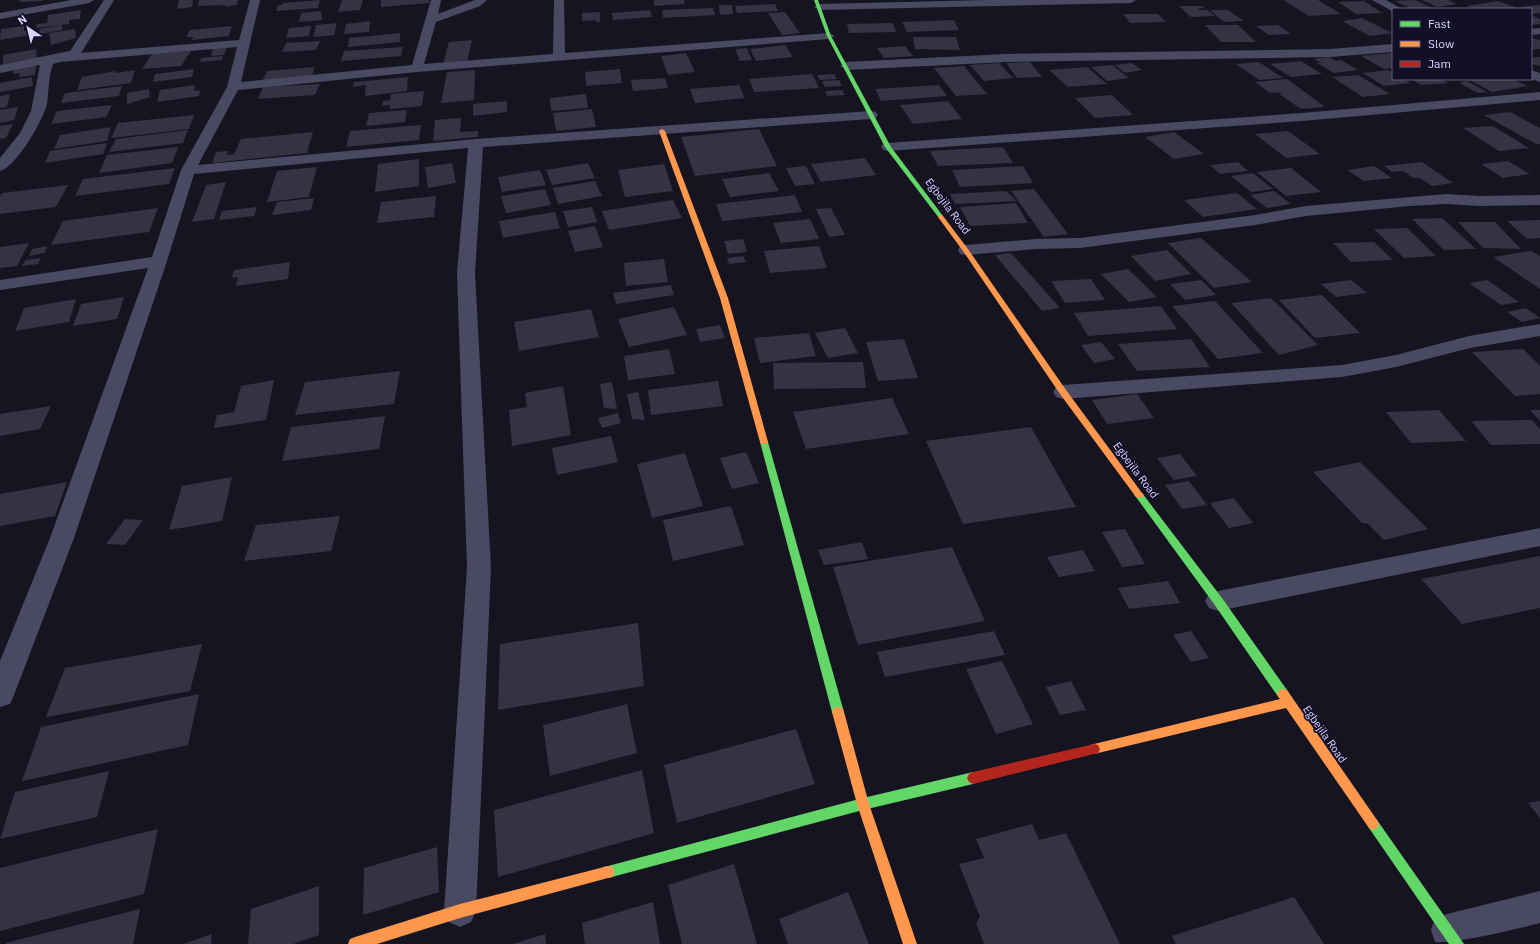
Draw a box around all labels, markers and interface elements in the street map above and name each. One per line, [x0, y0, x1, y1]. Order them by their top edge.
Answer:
north arrow [8, 8, 48, 48]
legend [1392, 8, 1532, 80]
text: N [15, 12, 30, 28]
text: Fast [1428, 16, 1451, 31]
text: Slow [1428, 36, 1454, 51]
text: Jam [1428, 56, 1451, 71]
street label: Egbejila Road [922, 175, 974, 237]
street label: Egbejila Road [1110, 439, 1162, 501]
street label: Egbejila Road [1300, 703, 1350, 765]

